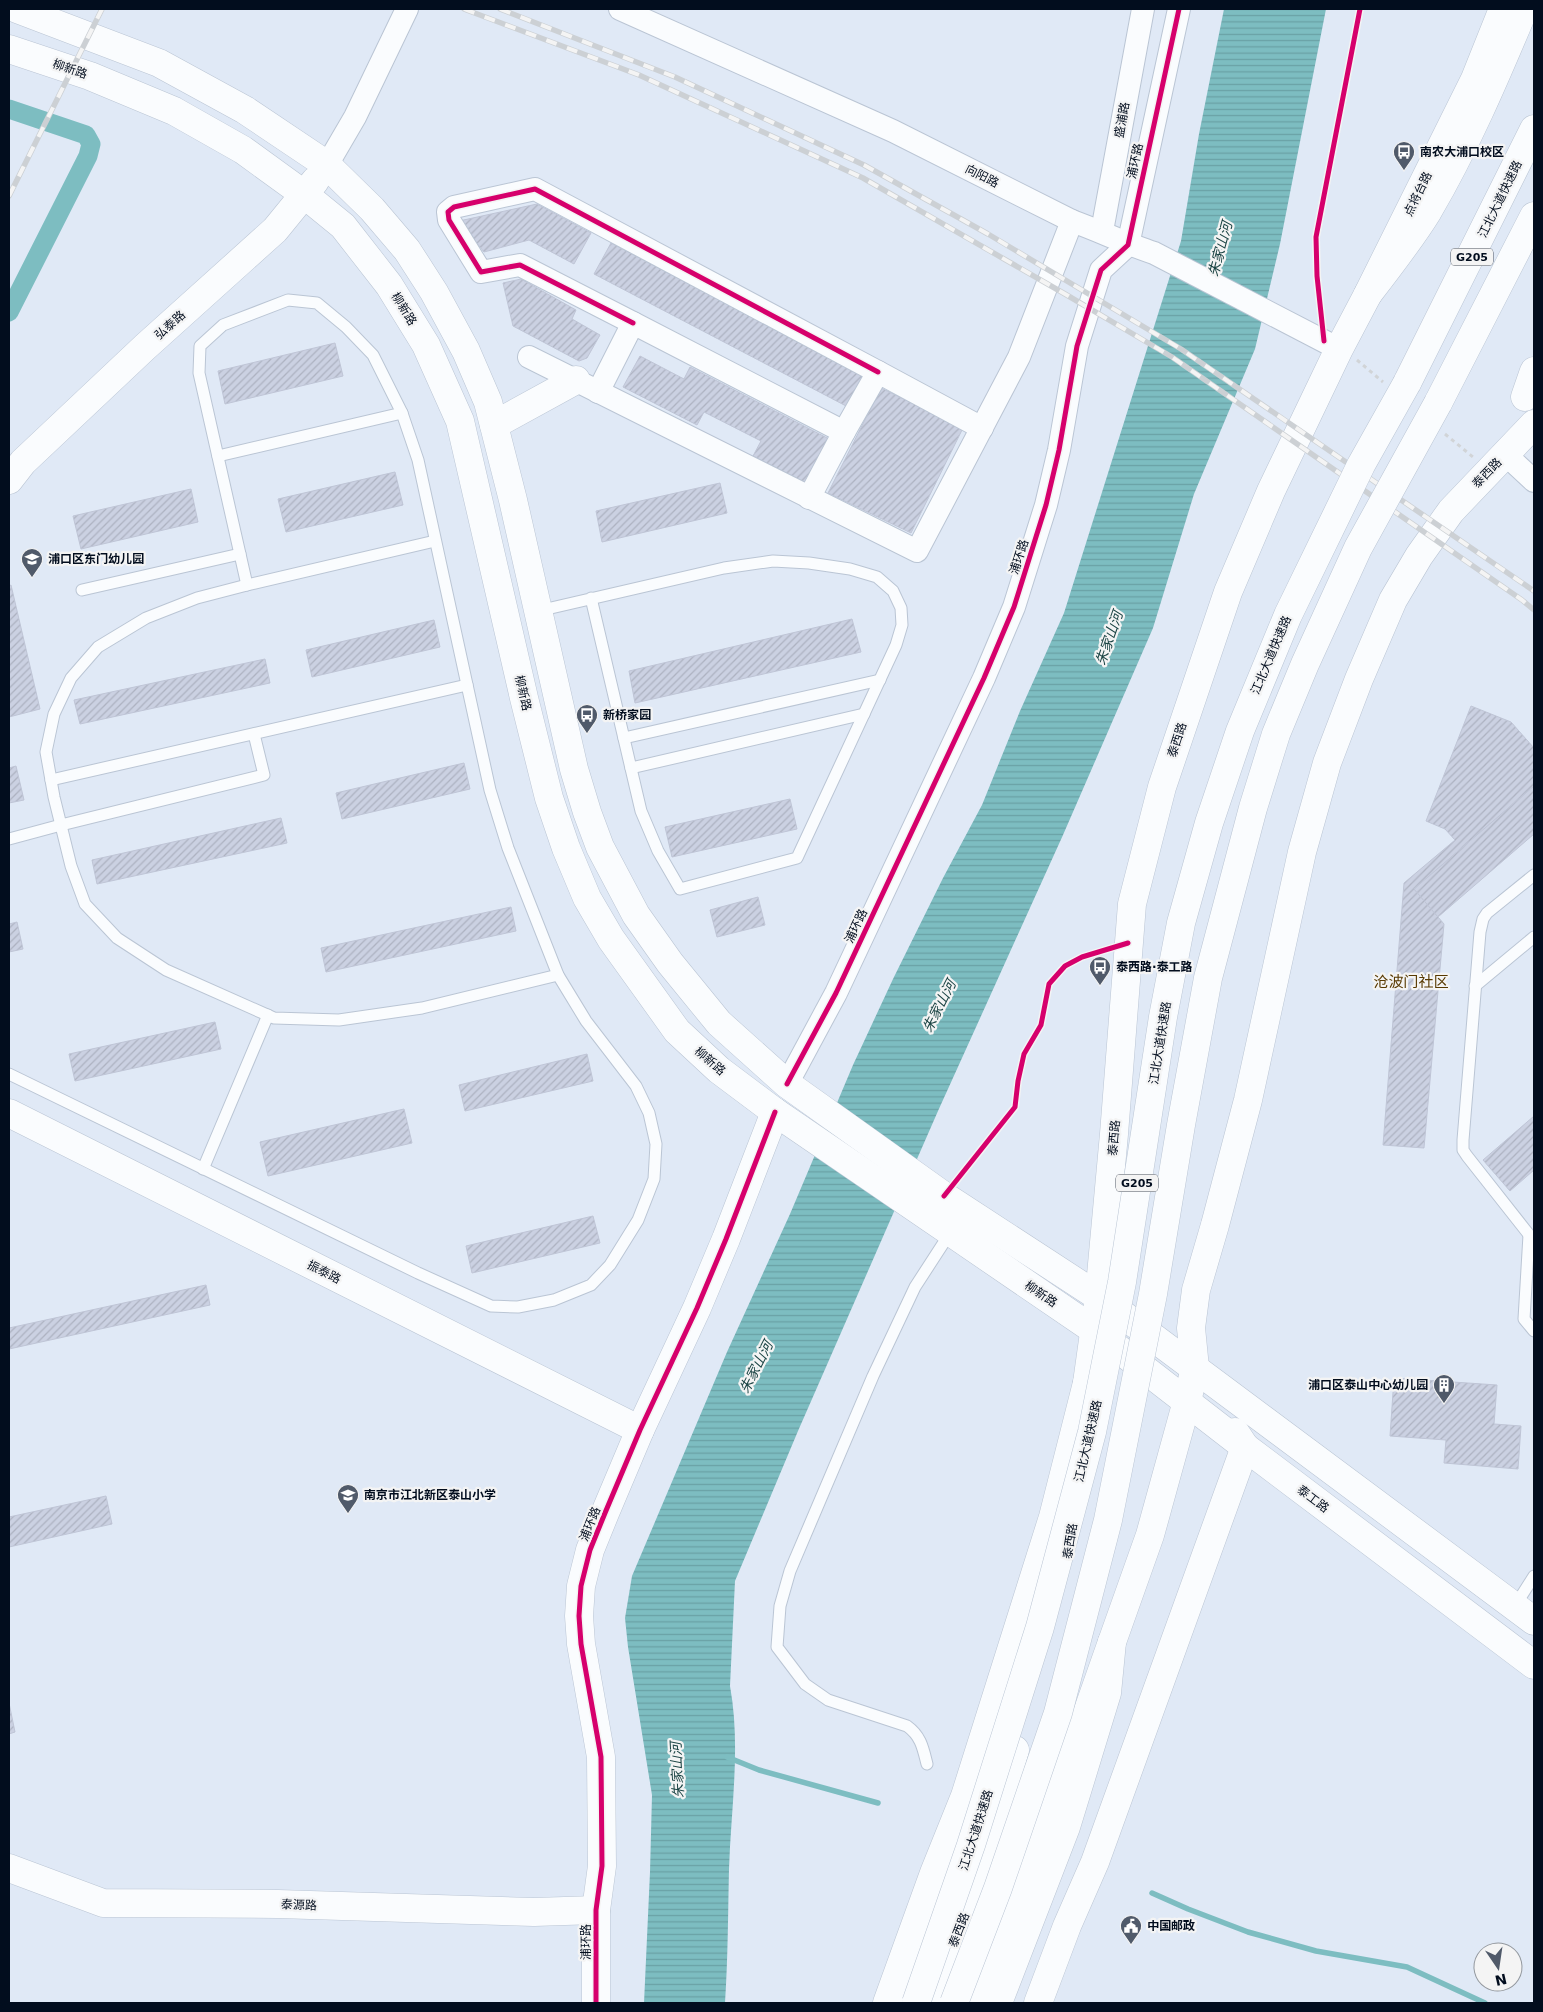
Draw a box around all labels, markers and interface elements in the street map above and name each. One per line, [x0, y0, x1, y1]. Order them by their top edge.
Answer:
street label: 柳新路 [51, 57, 89, 81]
street label: 盛浦路 [1112, 101, 1132, 139]
bus stop icon: 南农大浦口校区 [1392, 140, 1416, 171]
street label: 浦环路 [1124, 142, 1146, 180]
place label: 南农大浦口校区 [1420, 145, 1504, 159]
street label: 江北大道快速路 [1475, 158, 1525, 240]
street label: 向阳路 [963, 162, 1001, 190]
street label: 点将台路 [1401, 169, 1435, 219]
water label: 朱家山河 [1205, 217, 1236, 278]
road number: G205 [1451, 248, 1493, 266]
street label: 柳新路 [389, 290, 419, 328]
street label: 弘泰路 [152, 308, 188, 342]
street label: 泰西路 [1469, 455, 1505, 491]
street label: 浦环路 [1007, 538, 1031, 576]
school or university icon: 浦口区东门幼儿园 [20, 547, 44, 578]
place label: 浦口区东门幼儿园 [48, 552, 144, 566]
water label: 朱家山河 [1092, 606, 1127, 667]
street label: 江北大道快速路 [1248, 614, 1294, 696]
street label: 柳新路 [512, 674, 534, 712]
bus stop icon: 新桥家园 [575, 703, 599, 734]
place label: 新桥家园 [603, 708, 651, 722]
street label: 泰西路 [1165, 721, 1189, 759]
street label: 浦环路 [842, 907, 870, 945]
bus stop icon: 泰西路·泰工路 [1088, 955, 1112, 986]
place label: 泰西路·泰工路 [1116, 960, 1193, 974]
district label: 沧波门社区 [1373, 973, 1449, 991]
water label: 朱家山河 [919, 975, 960, 1035]
street label: 江北大道快速路 [1147, 1000, 1173, 1086]
street label: 柳新路 [692, 1044, 728, 1078]
street label: 泰西路 [1105, 1119, 1123, 1157]
road number: G205 [1116, 1174, 1158, 1192]
street label: 振泰路 [305, 1258, 343, 1286]
street label: 柳新路 [1022, 1278, 1060, 1310]
water label: 朱家山河 [736, 1336, 777, 1396]
building icon: 浦口区泰山中心幼儿园 [1432, 1373, 1456, 1404]
place label: 浦口区泰山中心幼儿园 [1308, 1378, 1428, 1392]
street label: 江北大道快速路 [1072, 1398, 1104, 1484]
school or university icon: 南京市江北新区泰山小学 [336, 1483, 360, 1514]
street label: 泰工路 [1294, 1483, 1332, 1515]
place label: 南京市江北新区泰山小学 [364, 1488, 496, 1502]
street label: 浦环路 [577, 1505, 603, 1543]
street label: 泰西路 [1060, 1522, 1080, 1560]
water label: 朱家山河 [667, 1739, 686, 1798]
street label: 江北大道快速路 [956, 1788, 996, 1872]
street label: 泰源路 [281, 1897, 317, 1913]
street label: 泰西路 [946, 1911, 972, 1949]
public building icon: 中国邮政 [1119, 1914, 1143, 1945]
place label: 中国邮政 [1147, 1919, 1195, 1933]
street label: 浦环路 [579, 1924, 593, 1960]
north arrow [1473, 1942, 1523, 1992]
text: N [1493, 1971, 1508, 1989]

